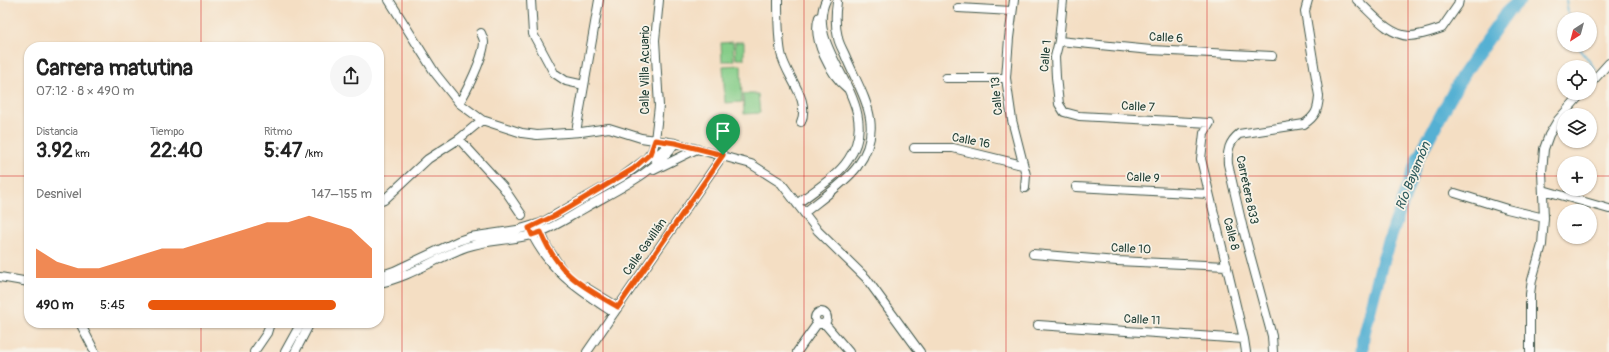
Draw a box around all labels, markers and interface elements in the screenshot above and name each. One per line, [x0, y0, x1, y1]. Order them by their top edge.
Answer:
north arrow [1557, 12, 1597, 52]
map controls [1557, 12, 1597, 244]
street label: Calle Villa Acuario [638, 25, 653, 114]
street label: Calle 6 [1149, 30, 1183, 46]
street label: Calle 1 [1037, 39, 1055, 73]
text: Carrera matutina [36, 54, 193, 82]
button: share [330, 55, 372, 97]
button: locate [1557, 60, 1597, 100]
street label: Calle 13 [988, 76, 1006, 116]
text: 07:12 · 8 × 490 m [36, 83, 134, 99]
street label: Calle 7 [1121, 99, 1156, 115]
button: layers [1557, 108, 1597, 148]
pin [706, 114, 740, 155]
icon: arrive [712, 120, 734, 142]
text: Distancia [36, 125, 78, 138]
text: Tiempo [150, 125, 184, 138]
text: Ritmo [264, 125, 292, 138]
street label: Calle 16 [950, 130, 992, 152]
text: 3.92 [36, 138, 73, 163]
text: 22:40 [150, 138, 203, 163]
text: 5:47 [264, 138, 302, 163]
water label: Río Bayamón [1392, 139, 1434, 212]
text: km [73, 147, 90, 160]
text: /km [302, 147, 323, 160]
street label: Carretera 833 [1232, 154, 1262, 226]
button: + [1557, 156, 1597, 196]
street label: Calle 9 [1126, 170, 1160, 186]
text: Desnivel [36, 186, 82, 202]
text: 147–155 m [311, 186, 372, 202]
button: − [1557, 204, 1597, 244]
street label: Calle Gavillán [620, 215, 670, 279]
street label: Calle 8 [1220, 216, 1242, 252]
street label: Calle 10 [1111, 240, 1151, 258]
text: 490 m [36, 297, 73, 313]
text: 5:45 [100, 297, 125, 313]
street label: Calle 11 [1123, 312, 1161, 328]

